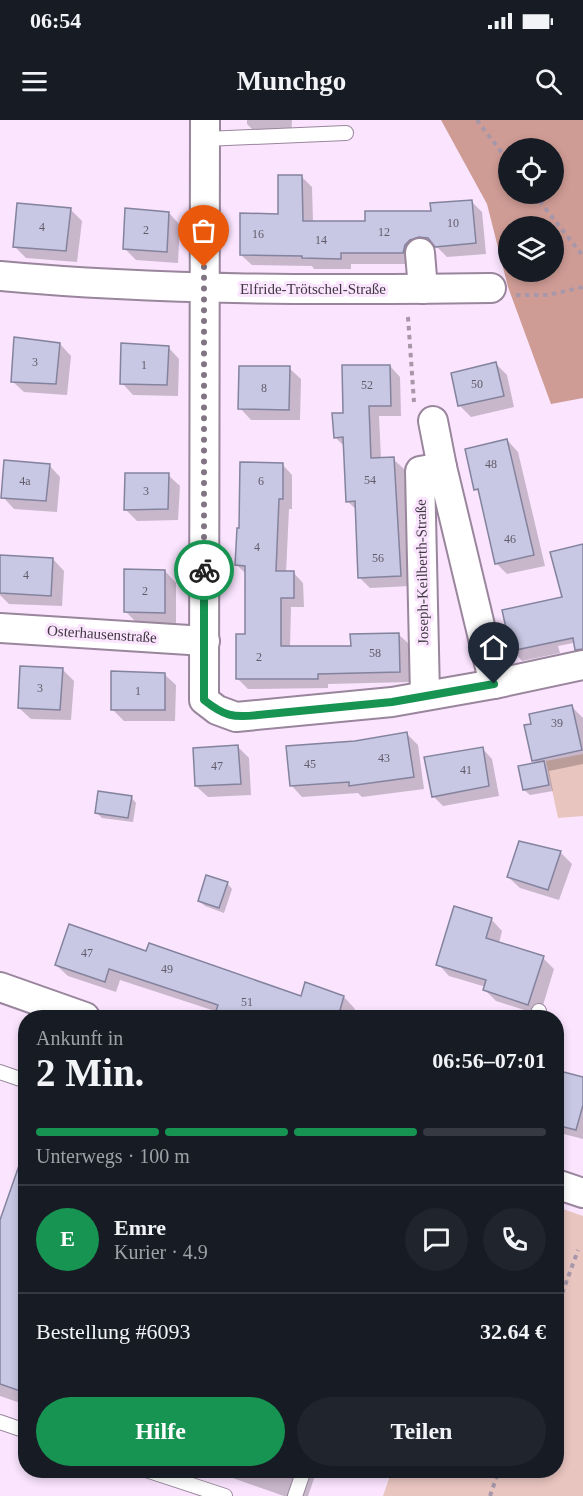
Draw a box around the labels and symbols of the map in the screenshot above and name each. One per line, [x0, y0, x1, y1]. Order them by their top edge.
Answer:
pin [178, 205, 229, 267]
house number: 10 [447, 216, 459, 230]
house number: 4 [39, 220, 45, 234]
house number: 2 [143, 223, 149, 237]
house number: 12 [378, 225, 390, 239]
house number: 16 [252, 227, 264, 241]
house number: 14 [315, 233, 327, 247]
street label: Elfride-Trötschel-Straße [240, 281, 386, 297]
house number: 3 [32, 355, 38, 369]
house number: 1 [141, 358, 147, 372]
house number: 50 [471, 377, 483, 391]
house number: 52 [361, 378, 373, 392]
house number: 8 [261, 381, 267, 395]
house number: 48 [485, 457, 497, 471]
house number: 54 [364, 473, 376, 487]
house number: 4a [19, 474, 31, 488]
house number: 6 [258, 474, 264, 488]
house number: 3 [143, 484, 149, 498]
street label: Joseph-Keilberth-Straße [413, 499, 431, 645]
house number: 46 [504, 532, 516, 546]
courier [174, 540, 234, 600]
house number: 4 [254, 540, 260, 554]
house number: 56 [372, 551, 384, 565]
house number: 4 [23, 568, 29, 582]
house number: 2 [142, 584, 148, 598]
street label: Osterhausenstraße [47, 622, 158, 646]
pin [468, 622, 519, 684]
house number: 58 [369, 646, 381, 660]
house number: 2 [256, 650, 262, 664]
house number: 3 [37, 681, 43, 695]
house number: 1 [135, 684, 141, 698]
house number: 39 [551, 716, 563, 730]
house number: 43 [378, 751, 390, 765]
house number: 45 [304, 757, 316, 771]
house number: 47 [211, 759, 223, 773]
house number: 41 [460, 763, 472, 777]
house number: 47 [81, 946, 93, 960]
house number: 49 [161, 962, 173, 976]
house number: 51 [241, 995, 253, 1009]

